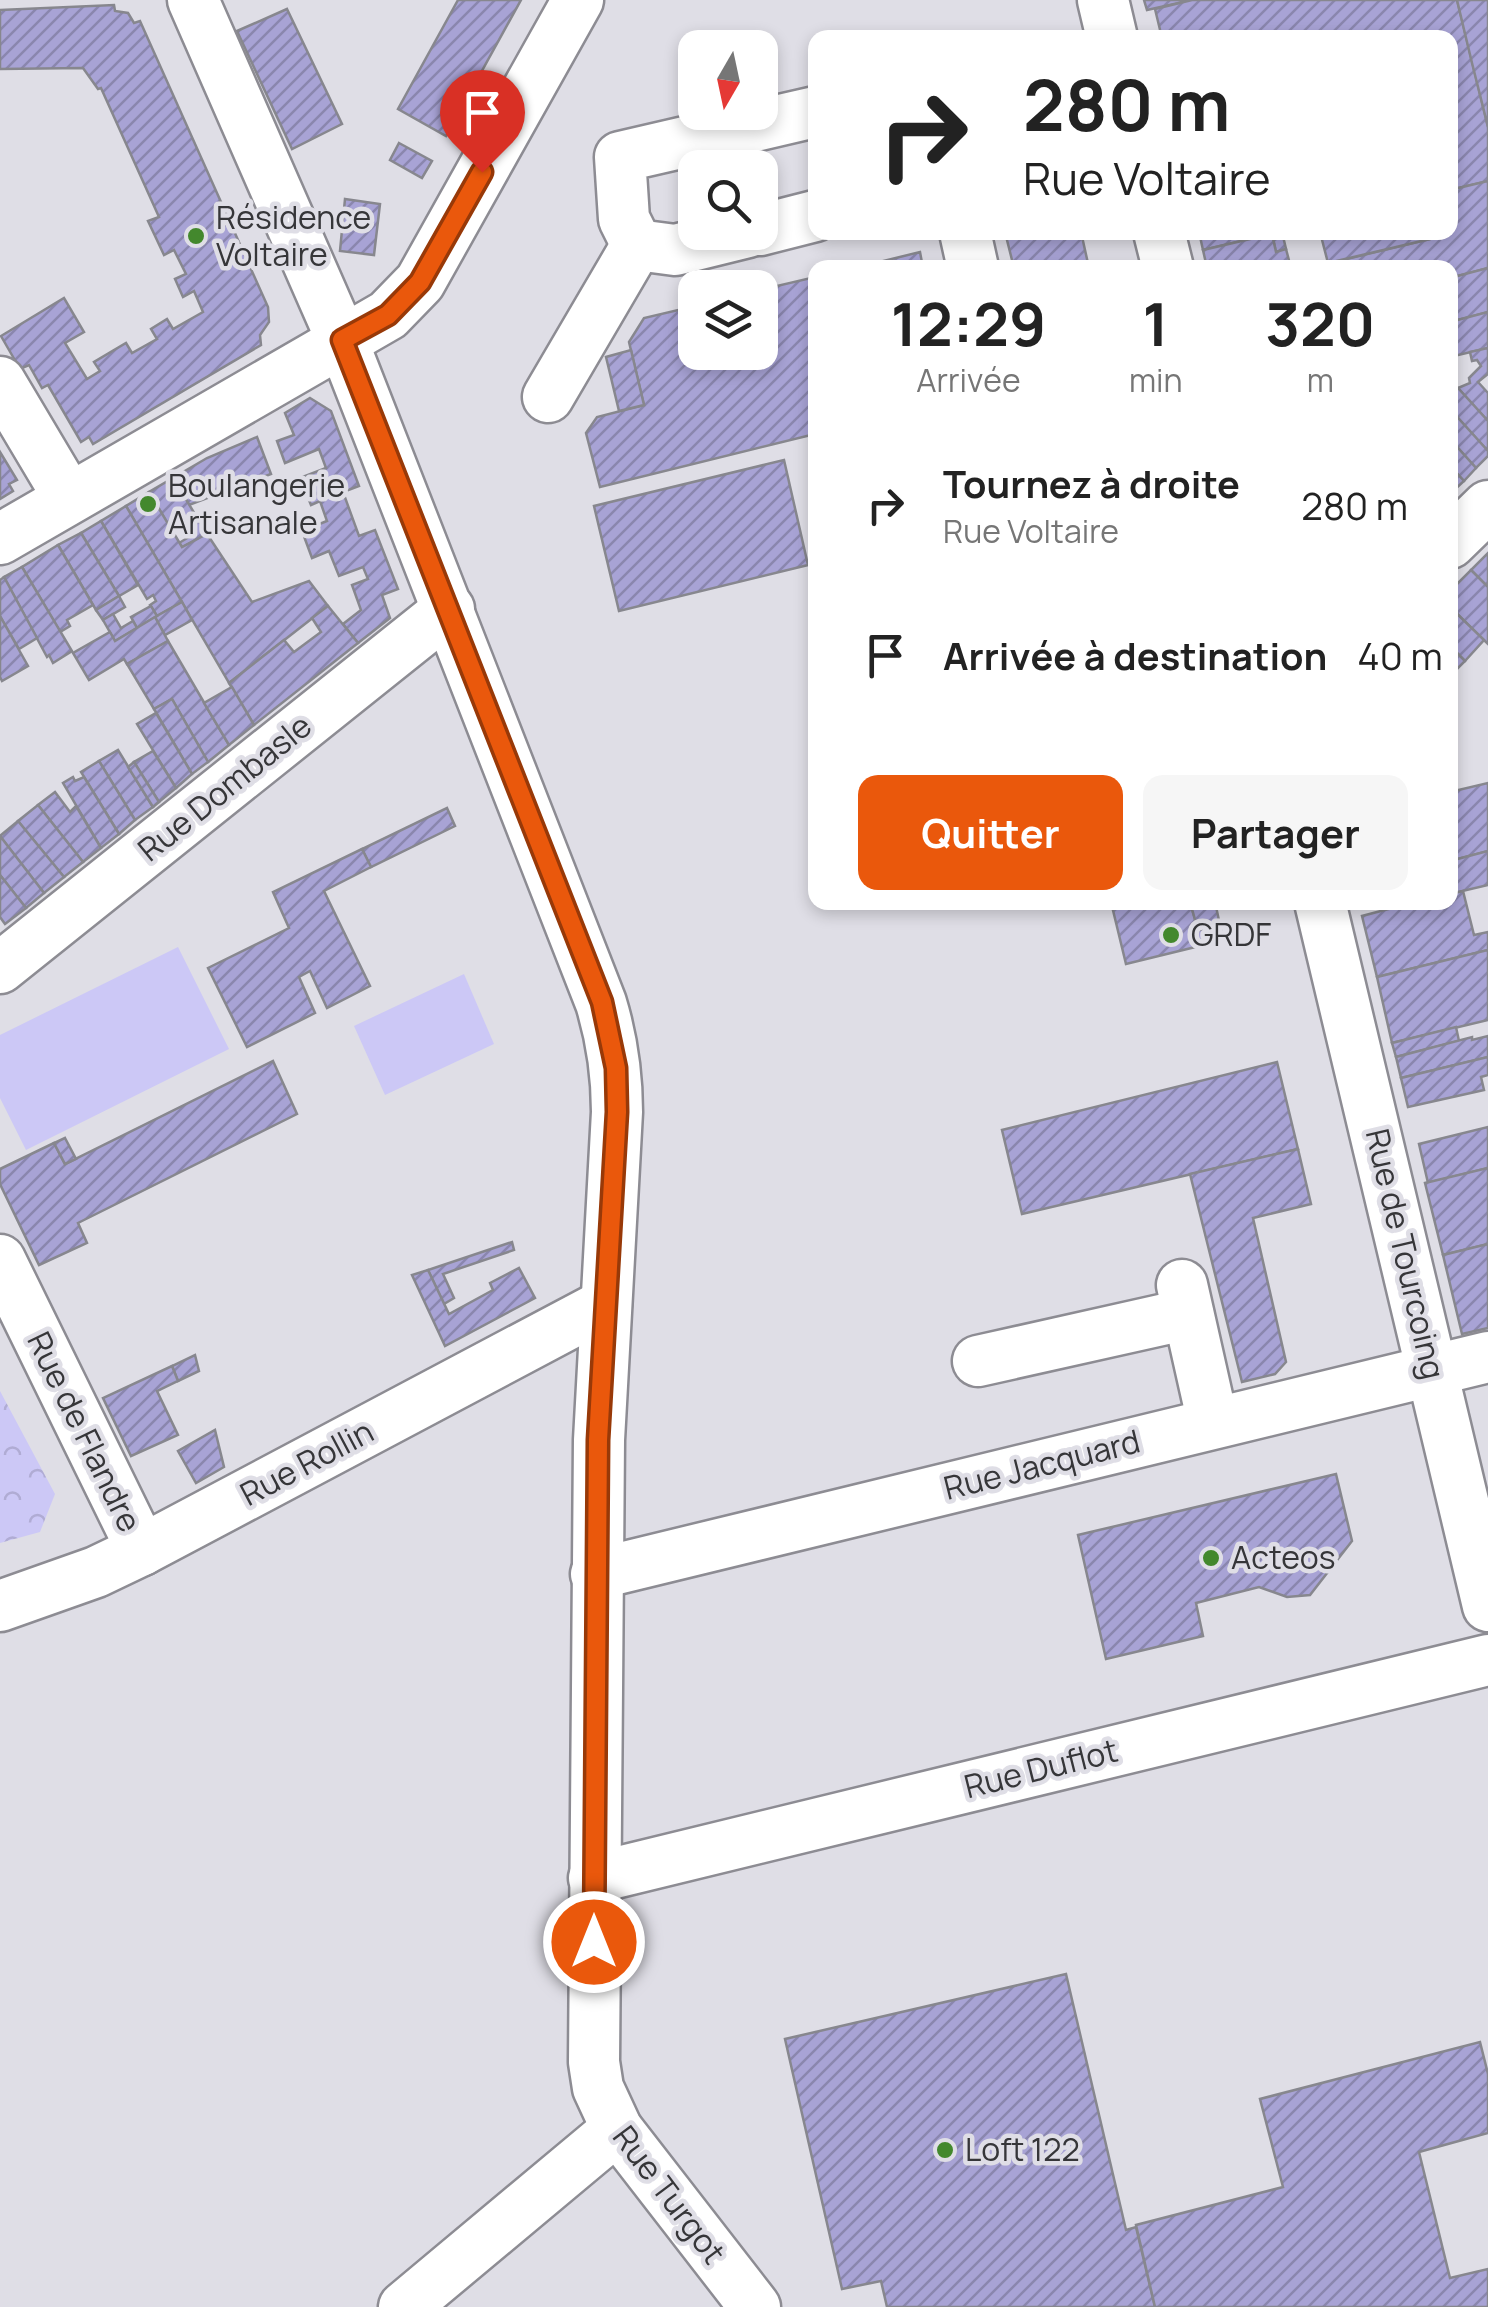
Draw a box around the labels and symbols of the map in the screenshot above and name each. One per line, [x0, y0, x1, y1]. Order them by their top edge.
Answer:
north arrow [678, 30, 778, 130]
pin [440, 70, 525, 173]
place label: Résidence Voltaire [216, 195, 371, 276]
marker: Résidence Voltaire [185, 225, 207, 247]
place label: Boulangerie Artisanale [168, 463, 345, 544]
marker: Boulangerie Artisanale [137, 493, 159, 515]
street label: Rue Dombasle [128, 704, 320, 871]
place label: GRDF [1191, 912, 1271, 956]
marker: GRDF [1160, 924, 1182, 946]
street label: Rue de Tourcoing [1356, 1124, 1456, 1383]
street label: Rue de Flandre [17, 1324, 152, 1539]
street label: Rue Rollin [232, 1409, 381, 1516]
street label: Rue Jacquard [939, 1418, 1144, 1510]
place label: Acteos [1231, 1535, 1335, 1579]
marker: Acteos [1200, 1547, 1222, 1569]
street label: Rue Duflot [960, 1728, 1122, 1808]
position arrow [542, 1890, 646, 1994]
street label: Rue Turgot [603, 2116, 736, 2272]
place label: Loft 122 [965, 2127, 1080, 2171]
marker: Loft 122 [934, 2139, 956, 2161]

